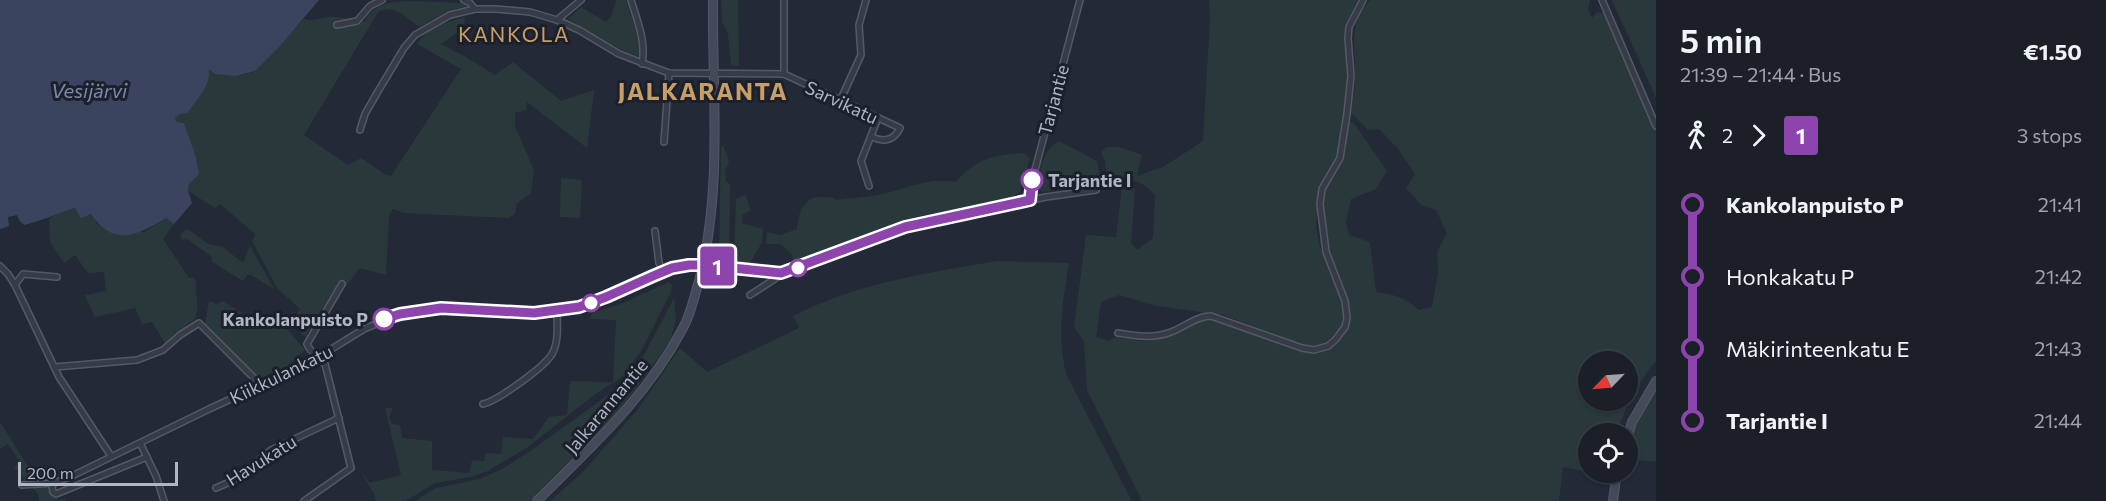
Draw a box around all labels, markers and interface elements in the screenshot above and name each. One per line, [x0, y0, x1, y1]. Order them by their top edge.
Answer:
text: 5 min [1680, 19, 1762, 60]
district label: KANKOLA [458, 21, 570, 46]
text: €1.50 [2023, 38, 2082, 65]
street label: Tarjantie [1033, 62, 1073, 138]
text: 21:39 – 21:44 · Bus [1680, 62, 1841, 86]
district label: JALKARANTA [618, 76, 788, 105]
street label: Sarvikatu [802, 76, 882, 128]
water label: Vesijärvi [51, 78, 128, 102]
icon: walk [1680, 119, 1713, 152]
icon: forward [1742, 119, 1775, 152]
text: 2 [1722, 123, 1733, 147]
text: 1 [1796, 123, 1806, 148]
text: 3 stops [2017, 123, 2082, 147]
marker: Tarjantie I [1021, 169, 1043, 191]
place label: Tarjantie I [1048, 169, 1131, 191]
text: Kankolanpuisto P [1726, 191, 1904, 218]
text: 21:41 [2038, 192, 2082, 216]
line badge: 1 [698, 246, 736, 286]
text: 1 [712, 254, 722, 279]
unlabelled marker [789, 259, 807, 277]
text: Honkakatu P [1726, 263, 1854, 290]
text: 21:42 [2035, 264, 2082, 288]
unlabelled marker [582, 294, 600, 312]
place label: Kankolanpuisto P [222, 308, 368, 330]
marker: Kankolanpuisto P [373, 308, 395, 330]
text: Mäkirinteenkatu E [1726, 335, 1910, 362]
text: 21:43 [2034, 336, 2082, 360]
street label: Kiikkulankatu [226, 340, 336, 408]
north arrow [1578, 351, 1638, 411]
map controls [1578, 351, 1638, 483]
street label: Jalkarannantie [560, 354, 652, 458]
text: Tarjantie I [1726, 407, 1828, 434]
text: 21:44 [2034, 408, 2082, 432]
button: locate [1578, 423, 1638, 483]
street label: Havukatu [222, 430, 300, 490]
scale bar [18, 459, 178, 486]
text: 200 m [27, 463, 74, 482]

